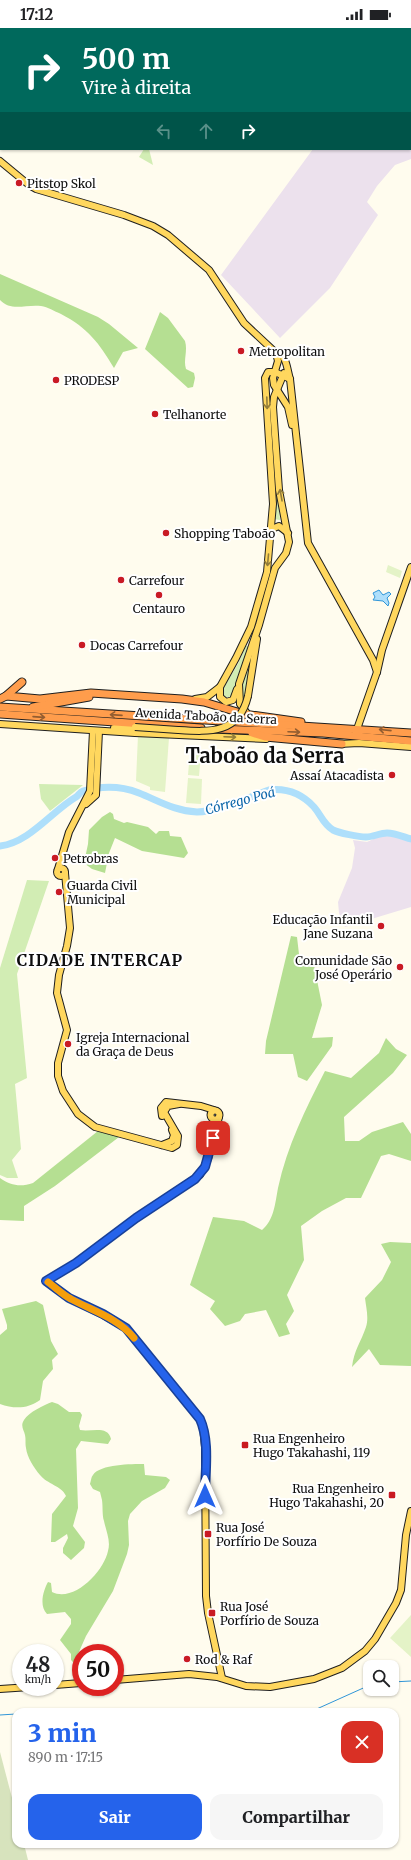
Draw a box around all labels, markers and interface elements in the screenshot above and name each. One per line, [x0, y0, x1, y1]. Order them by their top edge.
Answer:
text: 17:12 [20, 5, 53, 24]
text: 500 m [82, 41, 170, 77]
icon: right [16, 44, 68, 96]
text: Vire à direita [82, 76, 191, 99]
icon: left [153, 120, 175, 142]
icon: ahead [195, 120, 217, 142]
icon: right [237, 120, 259, 142]
place label: Pitstop Skol [27, 176, 96, 191]
marker: Pitstop Skol [14, 178, 24, 188]
place label: Metropolitan [249, 344, 325, 359]
marker: Metropolitan [236, 346, 246, 356]
place label: PRODESP [64, 373, 120, 388]
marker: PRODESP [51, 375, 61, 385]
one-way arrow [263, 396, 270, 409]
place label: Telhanorte [163, 407, 226, 422]
marker: Telhanorte [150, 409, 160, 419]
one-way arrow [276, 489, 284, 502]
place label: Shopping Taboão [174, 526, 275, 541]
marker: Shopping Taboão [161, 528, 171, 538]
one-way arrow [264, 553, 272, 566]
place label: Carrefour [129, 573, 185, 588]
marker: Carrefour [116, 575, 126, 585]
marker: Centauro [154, 590, 164, 600]
place label: Centauro [133, 601, 185, 616]
place label: Docas Carrefour [90, 638, 184, 653]
marker: Docas Carrefour [77, 640, 87, 650]
street label: Avenida Taboão da Serra [134, 705, 278, 727]
one-way arrow [110, 712, 123, 719]
one-way arrow [32, 713, 45, 720]
one-way arrow [378, 727, 391, 734]
one-way arrow [287, 728, 300, 736]
one-way arrow [223, 734, 236, 741]
district label: Taboão da Serra [186, 743, 344, 768]
place label: Assaí Atacadista [289, 768, 385, 783]
marker: Assaí Atacadista [387, 770, 397, 780]
water label: Córrego Poá [203, 783, 278, 819]
place label: Petrobras [63, 851, 119, 866]
marker: Petrobras [50, 853, 60, 863]
place label: Guarda Civil Municipal [67, 878, 137, 907]
marker: Guarda Civil Municipal [54, 887, 64, 897]
place label: Educação Infantil Jane Suzana [272, 912, 374, 941]
marker: Educação Infantil Jane Suzana [376, 921, 386, 931]
district label: CIDADE INTERCAP [17, 950, 183, 970]
place label: Comunidade São José Operário [295, 953, 392, 982]
marker: Comunidade São José Operário [395, 962, 405, 972]
place label: Igreja Internacional da Graça de Deus [76, 1030, 190, 1059]
marker: Igreja Internacional da Graça de Deus [63, 1039, 73, 1049]
pin [196, 1121, 230, 1155]
icon: arrive [202, 1127, 224, 1149]
place label: Rua Engenheiro Hugo Takahashi, 119 [253, 1431, 370, 1460]
marker: Rua Engenheiro Hugo Takahashi, 119 [240, 1440, 250, 1450]
position arrow [184, 1475, 226, 1517]
place label: Rua Engenheiro Hugo Takahashi, 20 [269, 1481, 384, 1510]
marker: Rua Engenheiro Hugo Takahashi, 20 [387, 1490, 397, 1500]
place label: Rua José Porfírio De Souza [216, 1520, 317, 1549]
marker: Rua José Porfírio De Souza [203, 1529, 213, 1539]
place label: Rua José Porfírio de Souza [220, 1599, 320, 1628]
marker: Rua José Porfírio de Souza [207, 1608, 217, 1618]
speed limit sign: 50 [72, 1644, 124, 1696]
text: 48 [25, 1652, 51, 1677]
place label: Rod & Raf [195, 1652, 252, 1667]
marker: Rod & Raf [182, 1654, 192, 1664]
map controls [363, 1660, 399, 1696]
button: search [363, 1660, 399, 1696]
text: km/h [25, 1673, 51, 1686]
text: 3 min [28, 1718, 96, 1749]
button: close [341, 1721, 383, 1763]
text: 890 m · 17:15 [28, 1749, 103, 1766]
button: Sair [28, 1794, 202, 1840]
button: Compartilhar [210, 1794, 383, 1840]

